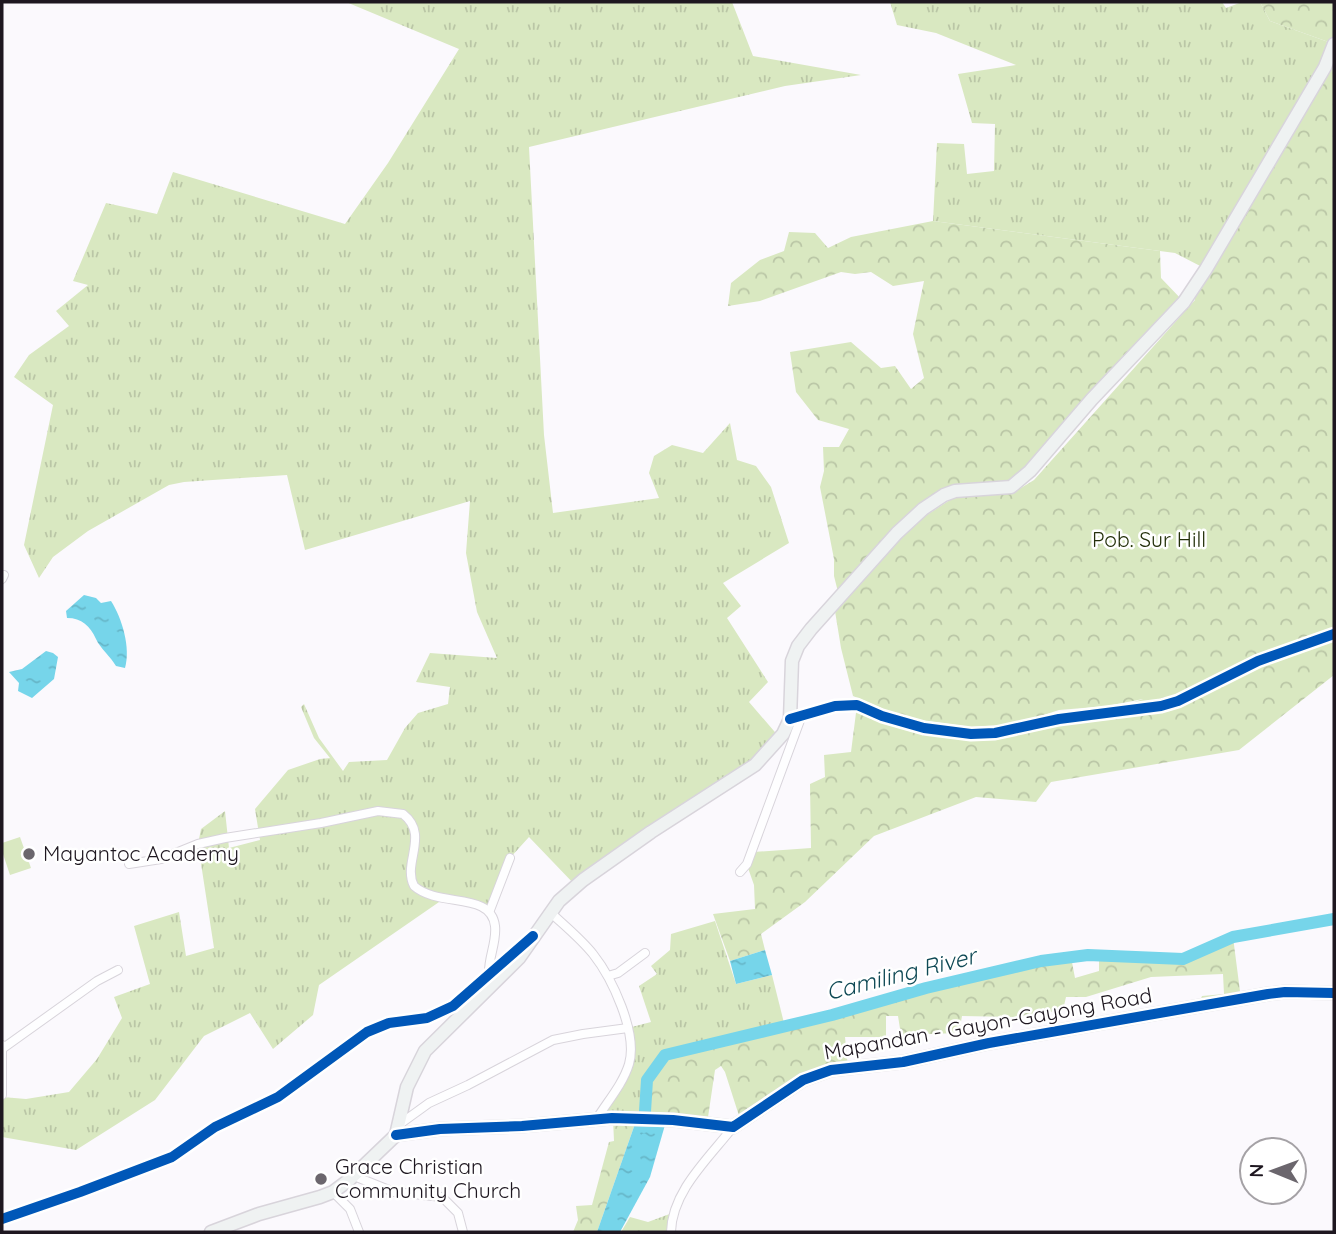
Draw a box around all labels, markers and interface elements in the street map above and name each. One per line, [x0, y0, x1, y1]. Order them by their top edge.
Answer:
park label: Pob. Sur Hill [1092, 526, 1206, 552]
place label: Mayantoc Academy [43, 840, 239, 866]
marker: Mayantoc Academy [21, 846, 37, 862]
water label: Camiling River [823, 940, 982, 1006]
street label: Mapandan - Gayon-Gayong Road [822, 981, 1154, 1065]
north arrow [1238, 1136, 1308, 1206]
place label: Grace Christian Community Church [335, 1153, 521, 1203]
text: N [1244, 1164, 1268, 1178]
marker: Grace Christian Community Church [313, 1171, 329, 1187]

